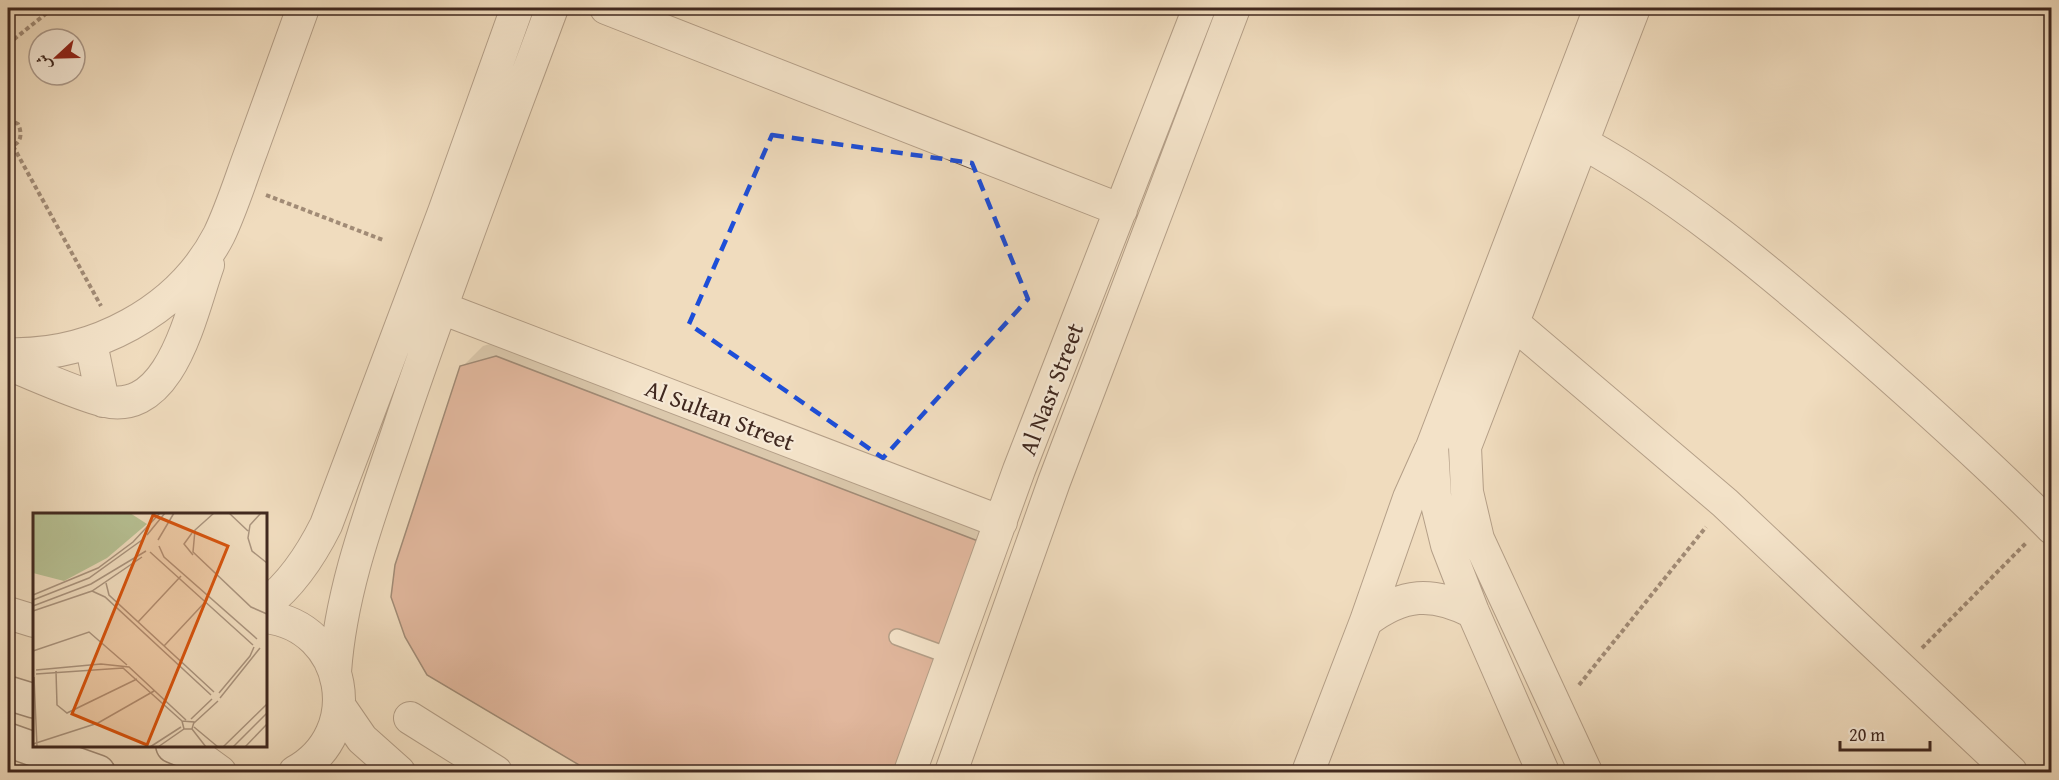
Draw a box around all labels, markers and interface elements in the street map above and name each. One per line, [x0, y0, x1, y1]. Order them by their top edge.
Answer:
north arrow [27, 27, 87, 87]
text: ش [29, 51, 57, 74]
street label: Al Nasr Street [1010, 317, 1092, 460]
street label: Al Sultan Street [640, 370, 800, 460]
inset map [33, 513, 267, 747]
scale bar [1840, 714, 1930, 752]
text: 20 m [1849, 721, 1885, 748]

